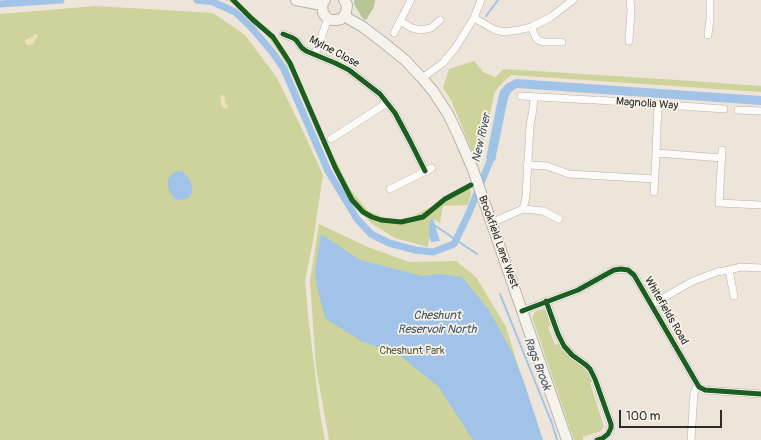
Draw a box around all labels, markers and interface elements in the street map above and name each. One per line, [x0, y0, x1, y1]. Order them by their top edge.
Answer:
street label: Mylne Close [307, 33, 361, 71]
street label: Magnolia Way [616, 95, 678, 113]
water label: New River [469, 112, 495, 164]
street label: Brookfield Lane West [475, 194, 521, 290]
street label: Whitefields Road [641, 275, 691, 347]
water label: Cheshunt Reservoir North [398, 309, 476, 337]
water label: Rags Brook [520, 336, 554, 392]
park label: Cheshunt Park [379, 344, 445, 358]
scale bar [621, 402, 724, 428]
text: 100 m [626, 409, 660, 424]

